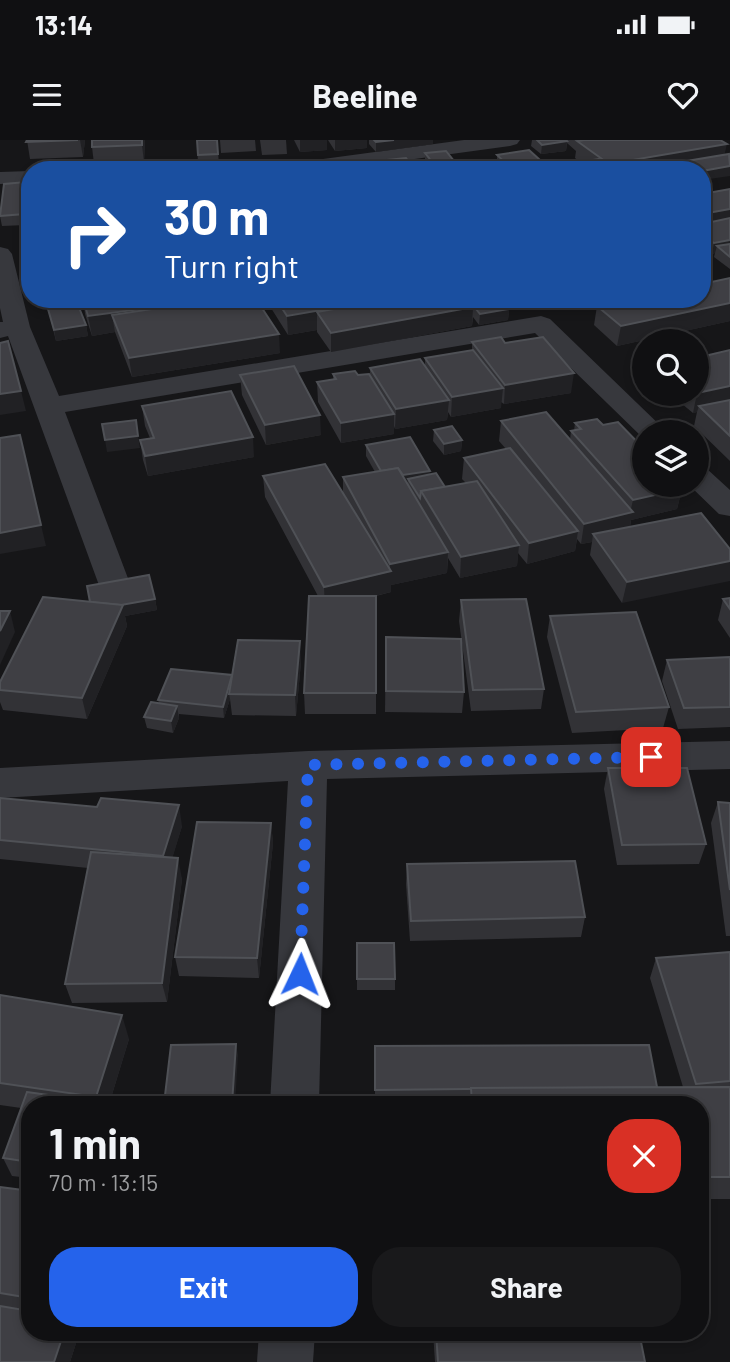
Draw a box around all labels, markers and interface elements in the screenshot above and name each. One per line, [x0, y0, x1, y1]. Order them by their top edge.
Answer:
text: 13:14 [35, 9, 93, 40]
icon: menu [28, 76, 66, 114]
text: Beeline [312, 76, 418, 114]
icon: heart [664, 76, 702, 114]
text: 30 m [164, 186, 269, 245]
icon: right [49, 189, 140, 280]
text: Turn right [164, 246, 299, 284]
map controls [632, 329, 709, 497]
button: search [632, 329, 709, 406]
button: layers [632, 420, 709, 497]
pin [621, 727, 681, 787]
icon: arrive [632, 738, 670, 776]
position arrow [263, 937, 337, 1011]
text: 1 min [49, 1117, 141, 1167]
button: close [607, 1119, 681, 1193]
text: 70 m · 13:15 [49, 1168, 158, 1196]
button: Exit [49, 1247, 358, 1327]
button: Share [372, 1247, 681, 1327]

